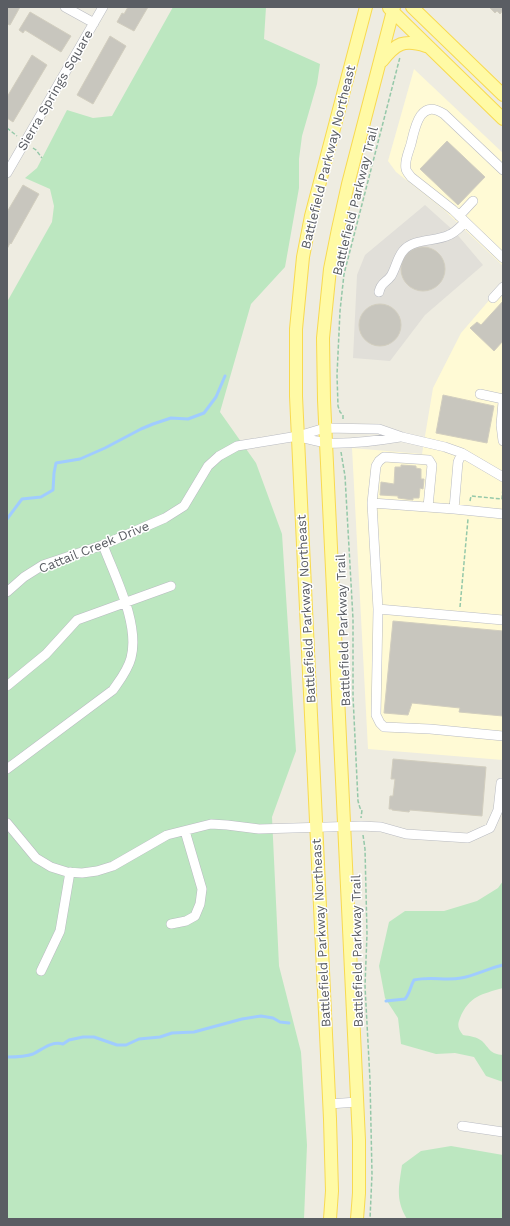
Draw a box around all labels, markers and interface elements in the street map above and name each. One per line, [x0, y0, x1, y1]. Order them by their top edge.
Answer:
street label: Sierra Springs Square [14, 27, 96, 153]
street label: Battlefield Parkway Northeast [298, 63, 358, 250]
street label: Battlefield Parkway Trail [329, 125, 381, 277]
street label: Battlefield Parkway Northeast [294, 514, 318, 704]
street label: Cattail Creek Drive [37, 518, 151, 576]
street label: Battlefield Parkway Trail [333, 553, 353, 707]
street label: Battlefield Parkway Northeast [309, 838, 333, 1028]
street label: Battlefield Parkway Trail [348, 875, 366, 1027]

